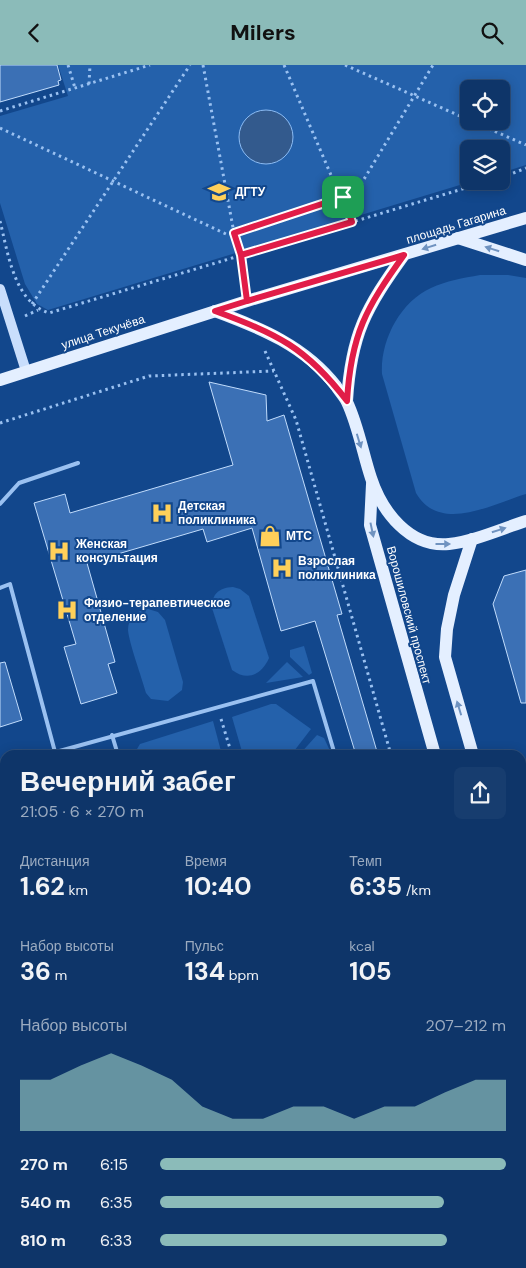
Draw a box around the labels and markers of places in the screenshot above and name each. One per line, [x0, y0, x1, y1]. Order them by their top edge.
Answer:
pin [322, 176, 364, 218]
school or university icon: ДГТУ [206, 179, 232, 205]
place label: ДГТУ [235, 184, 266, 200]
place label: Детская поликлиника [178, 498, 256, 528]
hospital icon: Детская поликлиника [149, 500, 175, 526]
shop icon: МТС [257, 523, 283, 549]
place label: МТС [286, 528, 312, 544]
place label: Женская консультация [75, 536, 158, 566]
hospital icon: Женская консультация [46, 538, 72, 564]
place label: Взрослая поликлиника [298, 553, 376, 583]
hospital icon: Взрослая поликлиника [269, 555, 295, 581]
place label: Физио-терапевтическое отделение [84, 595, 230, 625]
hospital icon: Физио-терапевтическое отделение [54, 597, 80, 623]

